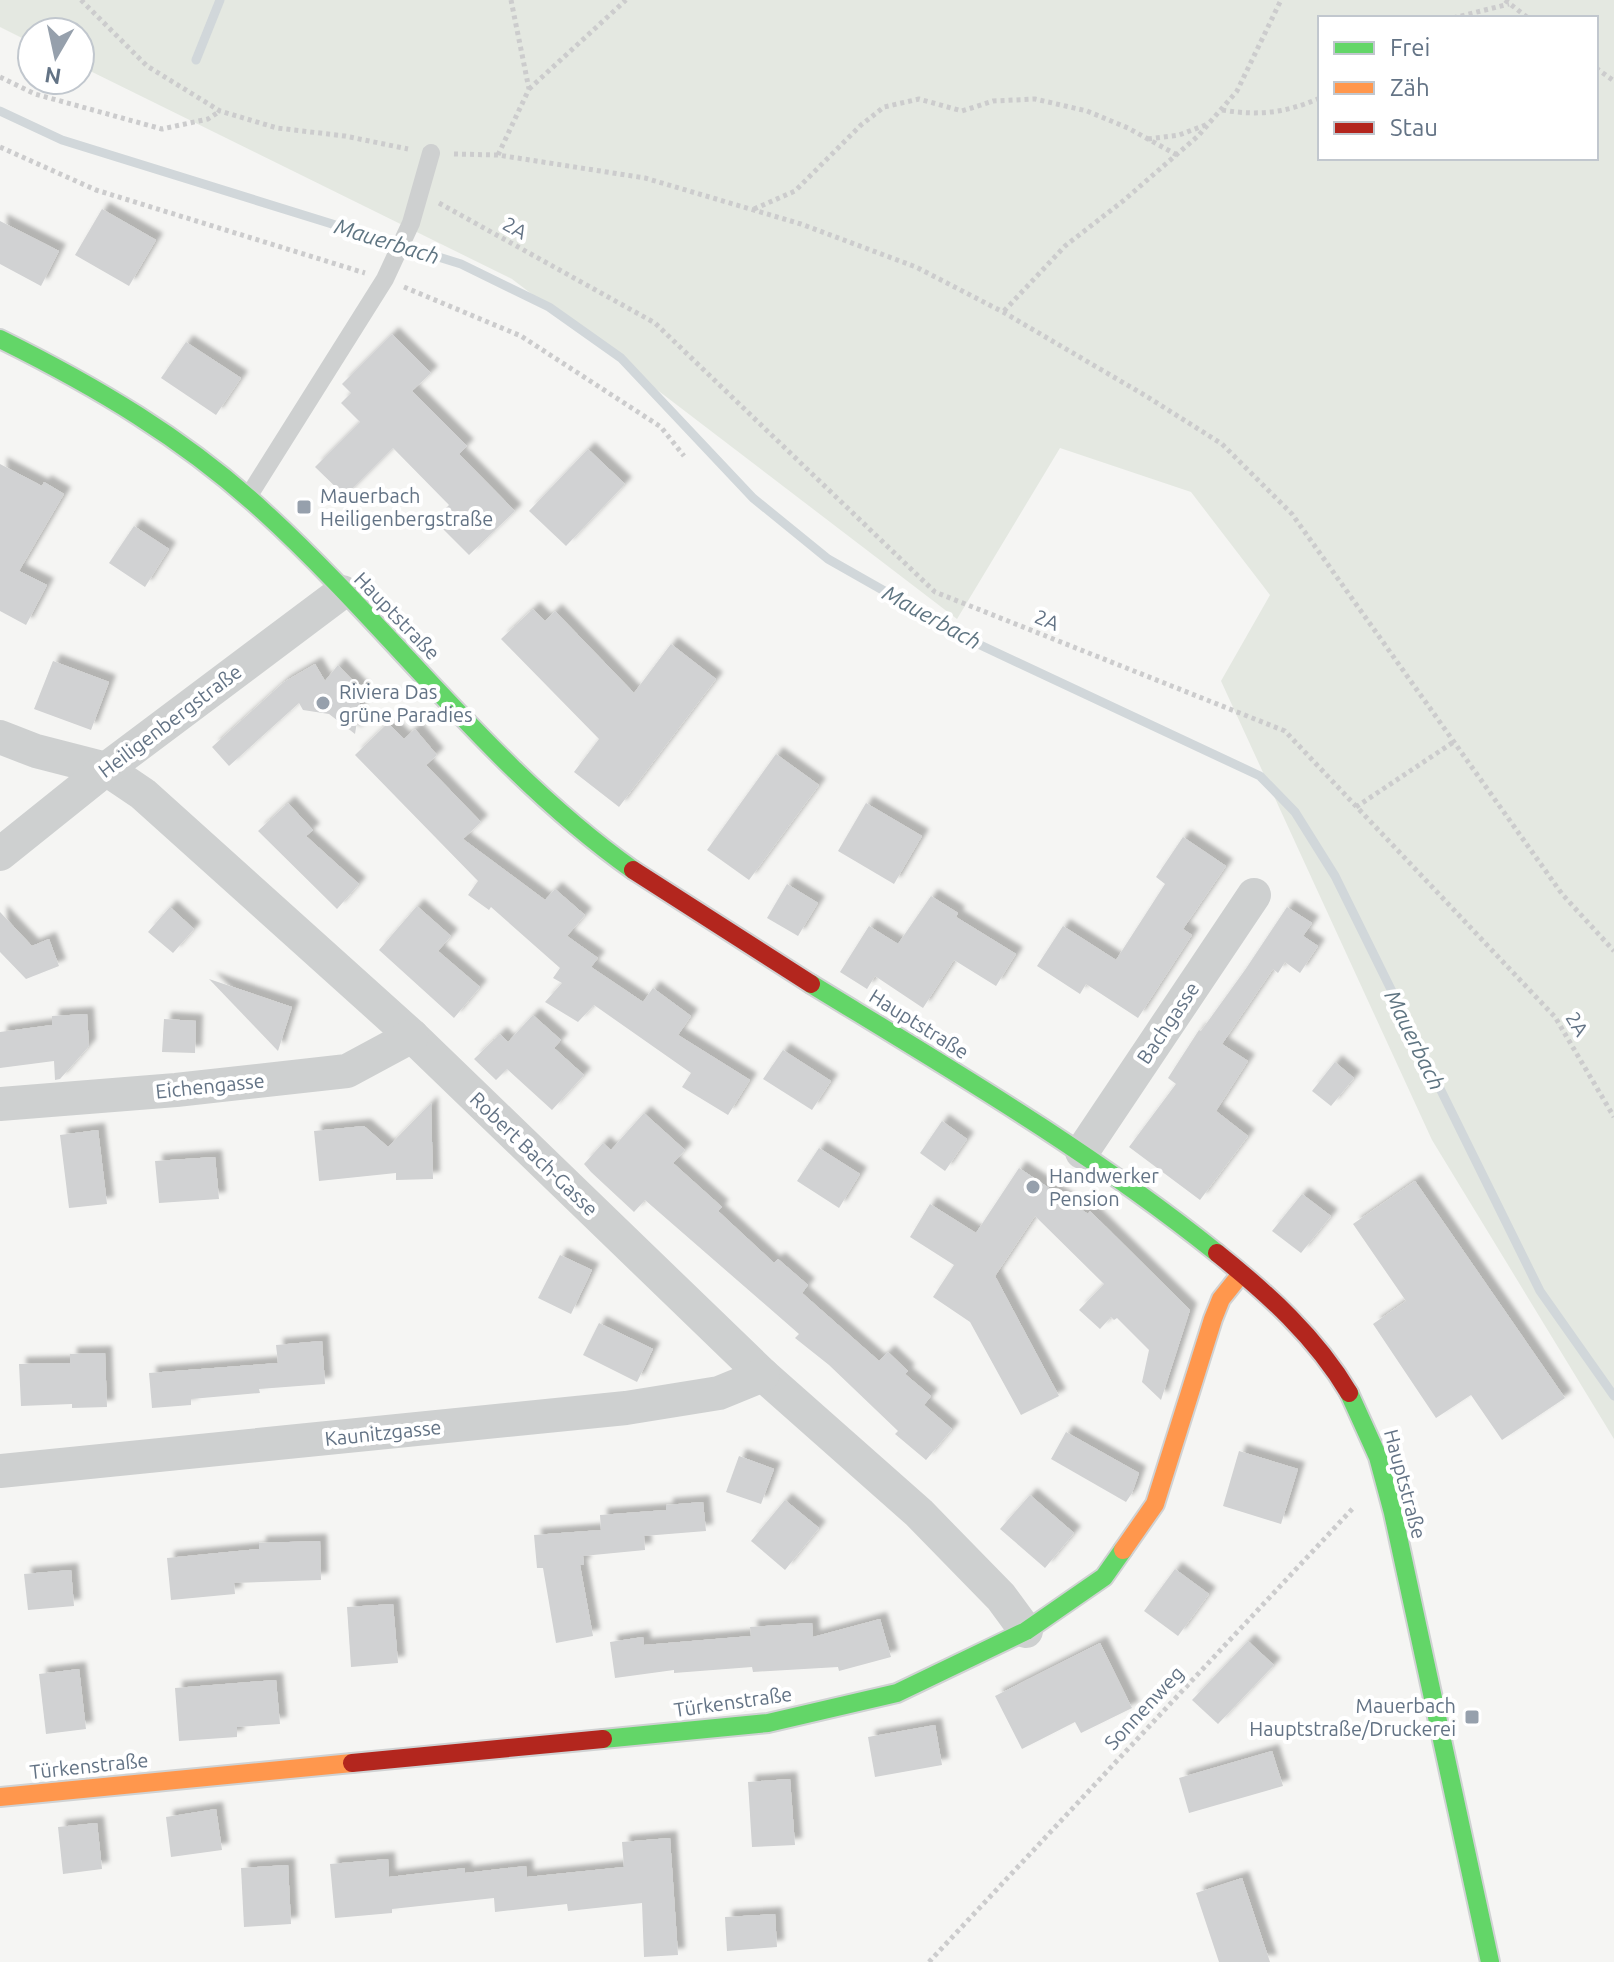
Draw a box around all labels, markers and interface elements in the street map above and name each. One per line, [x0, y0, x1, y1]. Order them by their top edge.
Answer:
north arrow [16, 16, 96, 96]
legend [1318, 16, 1598, 160]
text: Frei [1390, 34, 1430, 61]
text: N [43, 63, 63, 90]
text: Zäh [1390, 74, 1430, 101]
text: Stau [1390, 114, 1438, 141]
street label: 2A [499, 212, 531, 244]
water label: Mauerbach [332, 213, 443, 268]
place label: Mauerbach Heiligenbergstraße [320, 484, 493, 530]
marker: Mauerbach Heiligenbergstraße [295, 498, 313, 516]
street label: Hauptstraße [350, 567, 445, 664]
water label: Mauerbach [879, 579, 986, 654]
street label: 2A [1032, 604, 1063, 635]
street label: Heiligenbergstraße [94, 659, 246, 782]
place label: Riviera Das grüne Paradies [339, 680, 473, 726]
marker: Riviera Das grüne Paradies [314, 694, 332, 712]
street label: Bachgasse [1132, 977, 1203, 1068]
street label: Hauptstraße [865, 984, 973, 1063]
water label: Mauerbach [1381, 986, 1450, 1094]
street label: 2A [1561, 1007, 1594, 1040]
street label: Eichengasse [154, 1068, 266, 1103]
street label: Robert Bach-Gasse [466, 1087, 603, 1220]
place label: Handwerker Pension [1049, 1164, 1159, 1210]
marker: Handwerker Pension [1024, 1178, 1042, 1196]
street label: Kaunitzgasse [323, 1415, 442, 1450]
street label: Hauptstraße [1380, 1426, 1431, 1541]
street label: Sonnenweg [1099, 1661, 1188, 1754]
street label: Türkenstraße [672, 1682, 794, 1721]
place label: Mauerbach Hauptstraße/Druckerei [1249, 1694, 1456, 1740]
marker: Mauerbach Hauptstraße/Druckerei [1463, 1708, 1481, 1726]
street label: Türkenstraße [28, 1748, 149, 1783]

